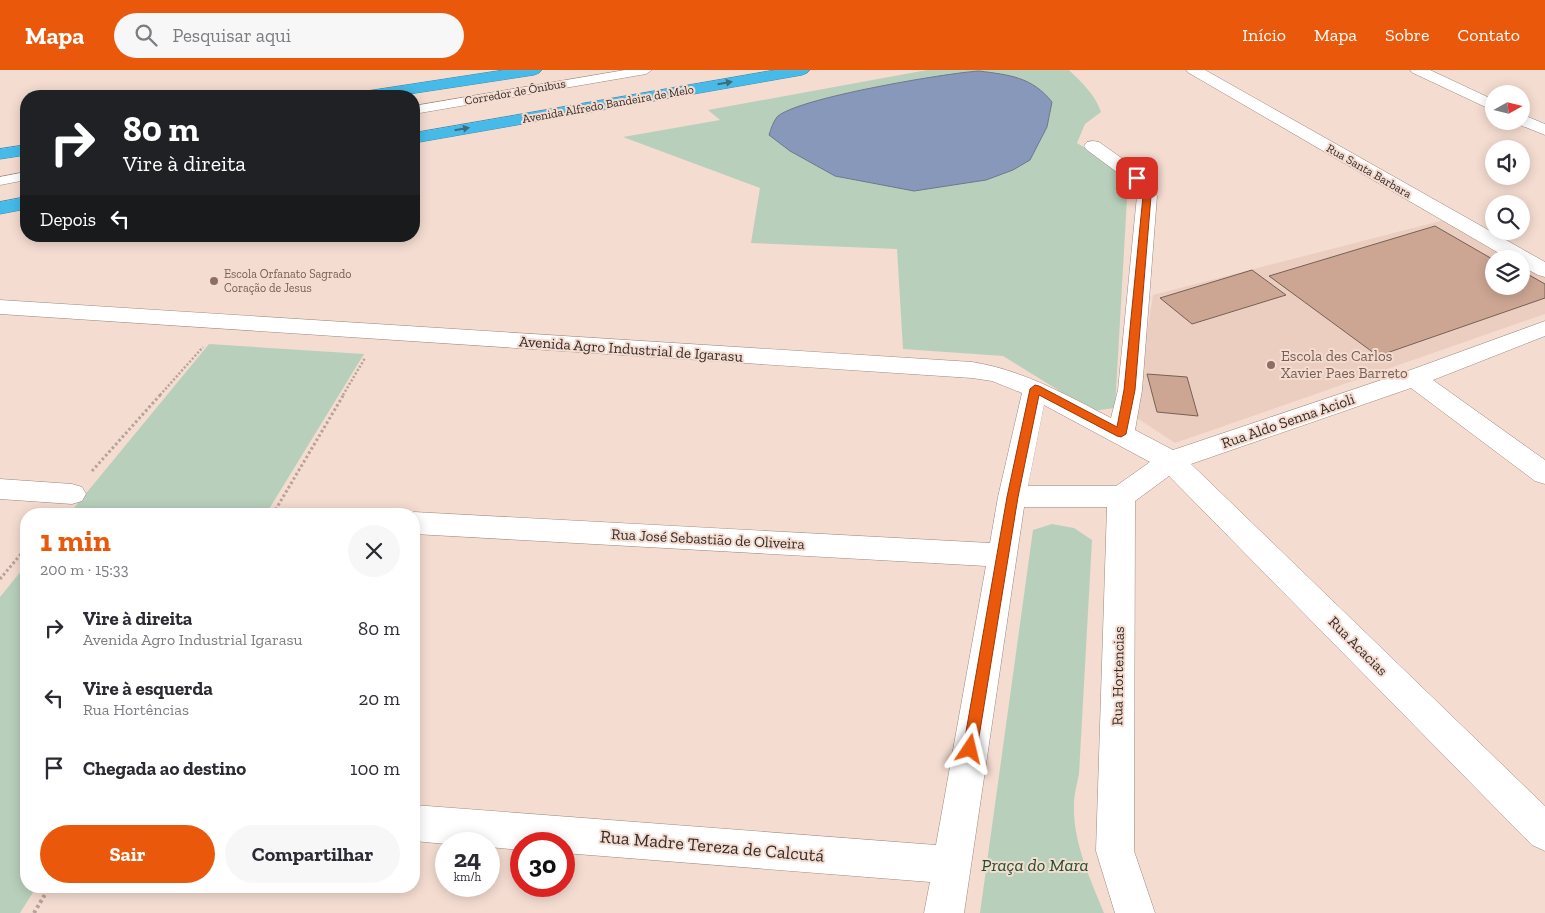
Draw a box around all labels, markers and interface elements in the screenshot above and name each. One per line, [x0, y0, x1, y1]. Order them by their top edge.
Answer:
search box [114, 13, 464, 58]
text: Mapa [25, 21, 84, 50]
icon: search [132, 21, 160, 49]
text: Pesquisar aqui [172, 24, 291, 47]
text: Início [1242, 24, 1286, 46]
text: Mapa [1314, 24, 1357, 46]
text: Sobre [1385, 24, 1430, 46]
text: Contato [1458, 24, 1520, 46]
street label: Corredor de Ônibus [463, 76, 567, 108]
one-way arrow [718, 79, 734, 87]
street label: Avenida Alfredo Bandeira de Melo [521, 82, 695, 126]
north arrow [1485, 85, 1530, 130]
map controls [1485, 85, 1530, 295]
text: 80 m [123, 108, 199, 150]
icon: right [40, 110, 105, 175]
one-way arrow [454, 125, 470, 133]
button: sound [1485, 140, 1530, 185]
street label: Rua Santa Barbara [1324, 141, 1414, 201]
text: Vire à direita [123, 150, 246, 177]
pin [1116, 157, 1158, 199]
icon: arrive [1123, 164, 1151, 192]
button: search [1485, 195, 1530, 240]
icon: left [106, 205, 134, 233]
text: Depois [40, 208, 96, 231]
button: layers [1485, 250, 1530, 295]
place label: Escola Orfanato Sagrado Coração de Jesus [224, 267, 352, 295]
marker: Escola Orfanato Sagrado Coração de Jesus [208, 275, 220, 287]
street label: Avenida Agro Industrial de Igarasu [518, 332, 744, 366]
place label: Escola des Carlos Xavier Paes Barreto [1281, 347, 1408, 382]
marker: Escola des Carlos Xavier Paes Barreto [1265, 359, 1277, 371]
street label: Rua Aldo Senna Acioli [1219, 390, 1357, 452]
text: 1 min [40, 523, 111, 559]
button: close [348, 525, 400, 577]
street label: Rua José Sebastião de Oliveira [611, 525, 805, 553]
text: 200 m · 15:33 [40, 560, 128, 579]
text: Vire à direita [83, 607, 192, 630]
street label: Rua Acacias [1325, 613, 1391, 679]
icon: right [40, 614, 68, 642]
text: 80 m [358, 617, 400, 640]
street label: Rua Hortencias [1108, 626, 1128, 726]
text: Avenida Agro Industrial Igarasu [83, 630, 302, 649]
text: Vire à esquerda [83, 677, 213, 700]
icon: left [40, 684, 68, 712]
text: 20 m [359, 687, 400, 710]
text: Rua Hortências [83, 700, 189, 719]
position arrow [943, 722, 995, 774]
icon: arrive [40, 754, 68, 782]
text: Chegada ao destino [83, 757, 246, 780]
text: 100 m [350, 757, 400, 780]
button: Sair [40, 825, 215, 883]
button: Compartilhar [225, 825, 400, 883]
street label: Rua Madre Tereza de Calcutá [599, 825, 825, 867]
speed limit sign: 30 [510, 832, 575, 897]
text: 24 [454, 843, 481, 873]
park label: Praça do Mara [981, 854, 1089, 876]
text: km/h [454, 870, 481, 884]

